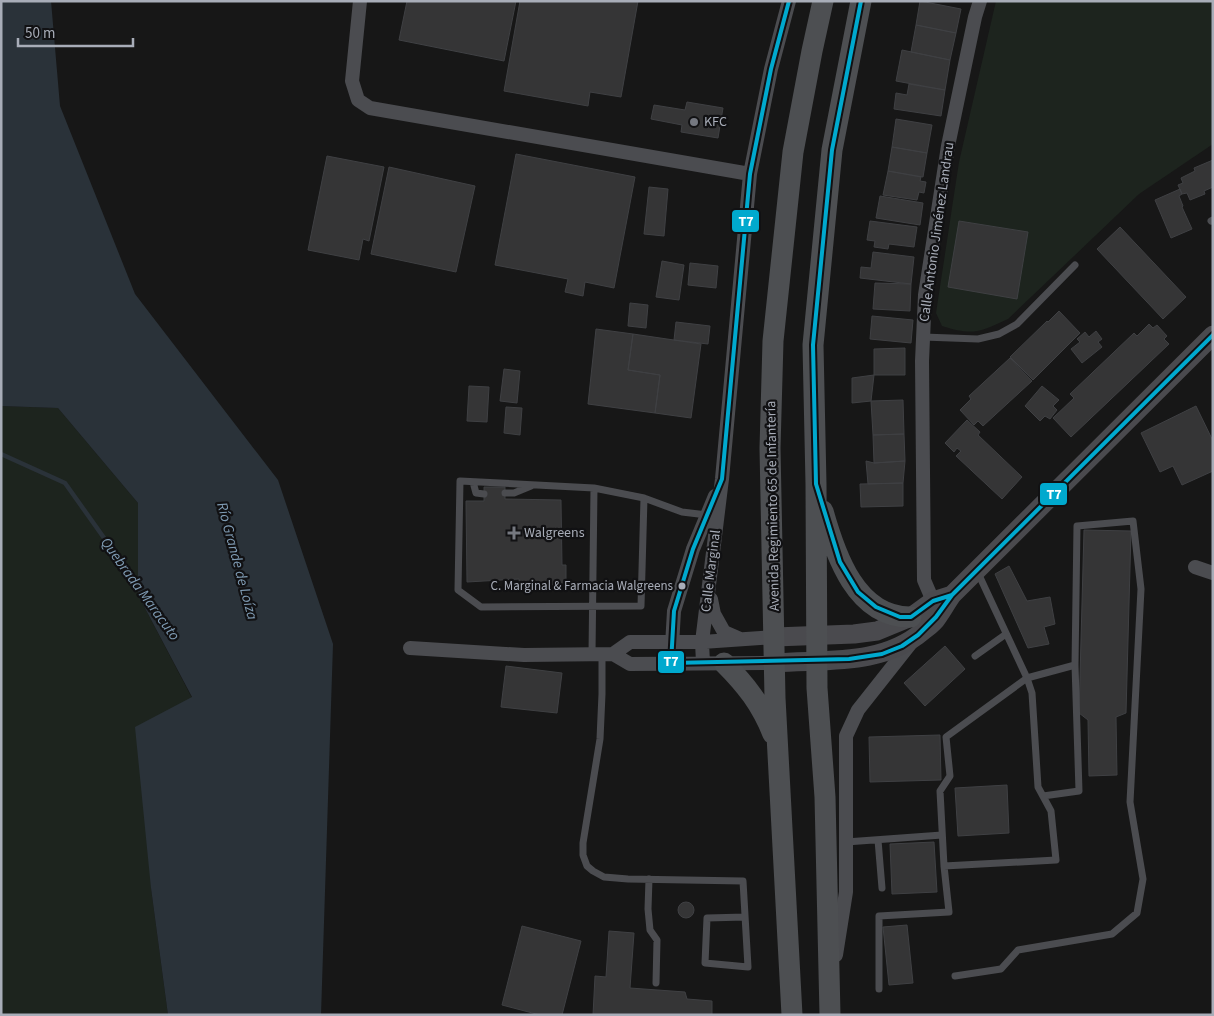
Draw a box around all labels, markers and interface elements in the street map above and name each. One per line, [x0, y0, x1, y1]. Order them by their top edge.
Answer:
scale bar [18, 15, 132, 47]
text: 50 m [25, 23, 55, 44]
place label: KFC [704, 112, 727, 132]
marker: KFC [688, 116, 700, 128]
street label: Calle Antonio Jiménez Landrau [914, 141, 960, 323]
line badge: T7 [731, 209, 760, 233]
text: T7 [738, 212, 754, 232]
street label: Avenida Regimiento 65 de Infantería [761, 401, 785, 611]
line badge: T7 [1039, 482, 1068, 506]
text: T7 [1046, 485, 1062, 505]
water label: Río Grande de Loíza [211, 500, 263, 622]
place label: Walgreens [524, 523, 585, 543]
marker: Walgreens [508, 527, 520, 539]
street label: Calle Marginal [696, 528, 726, 613]
water label: Quebrada Maracuto [95, 533, 185, 645]
place label: C. Marginal & Farmacia Walgreens [491, 577, 674, 595]
marker: C. Marginal & Farmacia Walgreens [677, 581, 687, 591]
line badge: T7 [657, 650, 685, 674]
text: T7 [663, 652, 679, 672]

